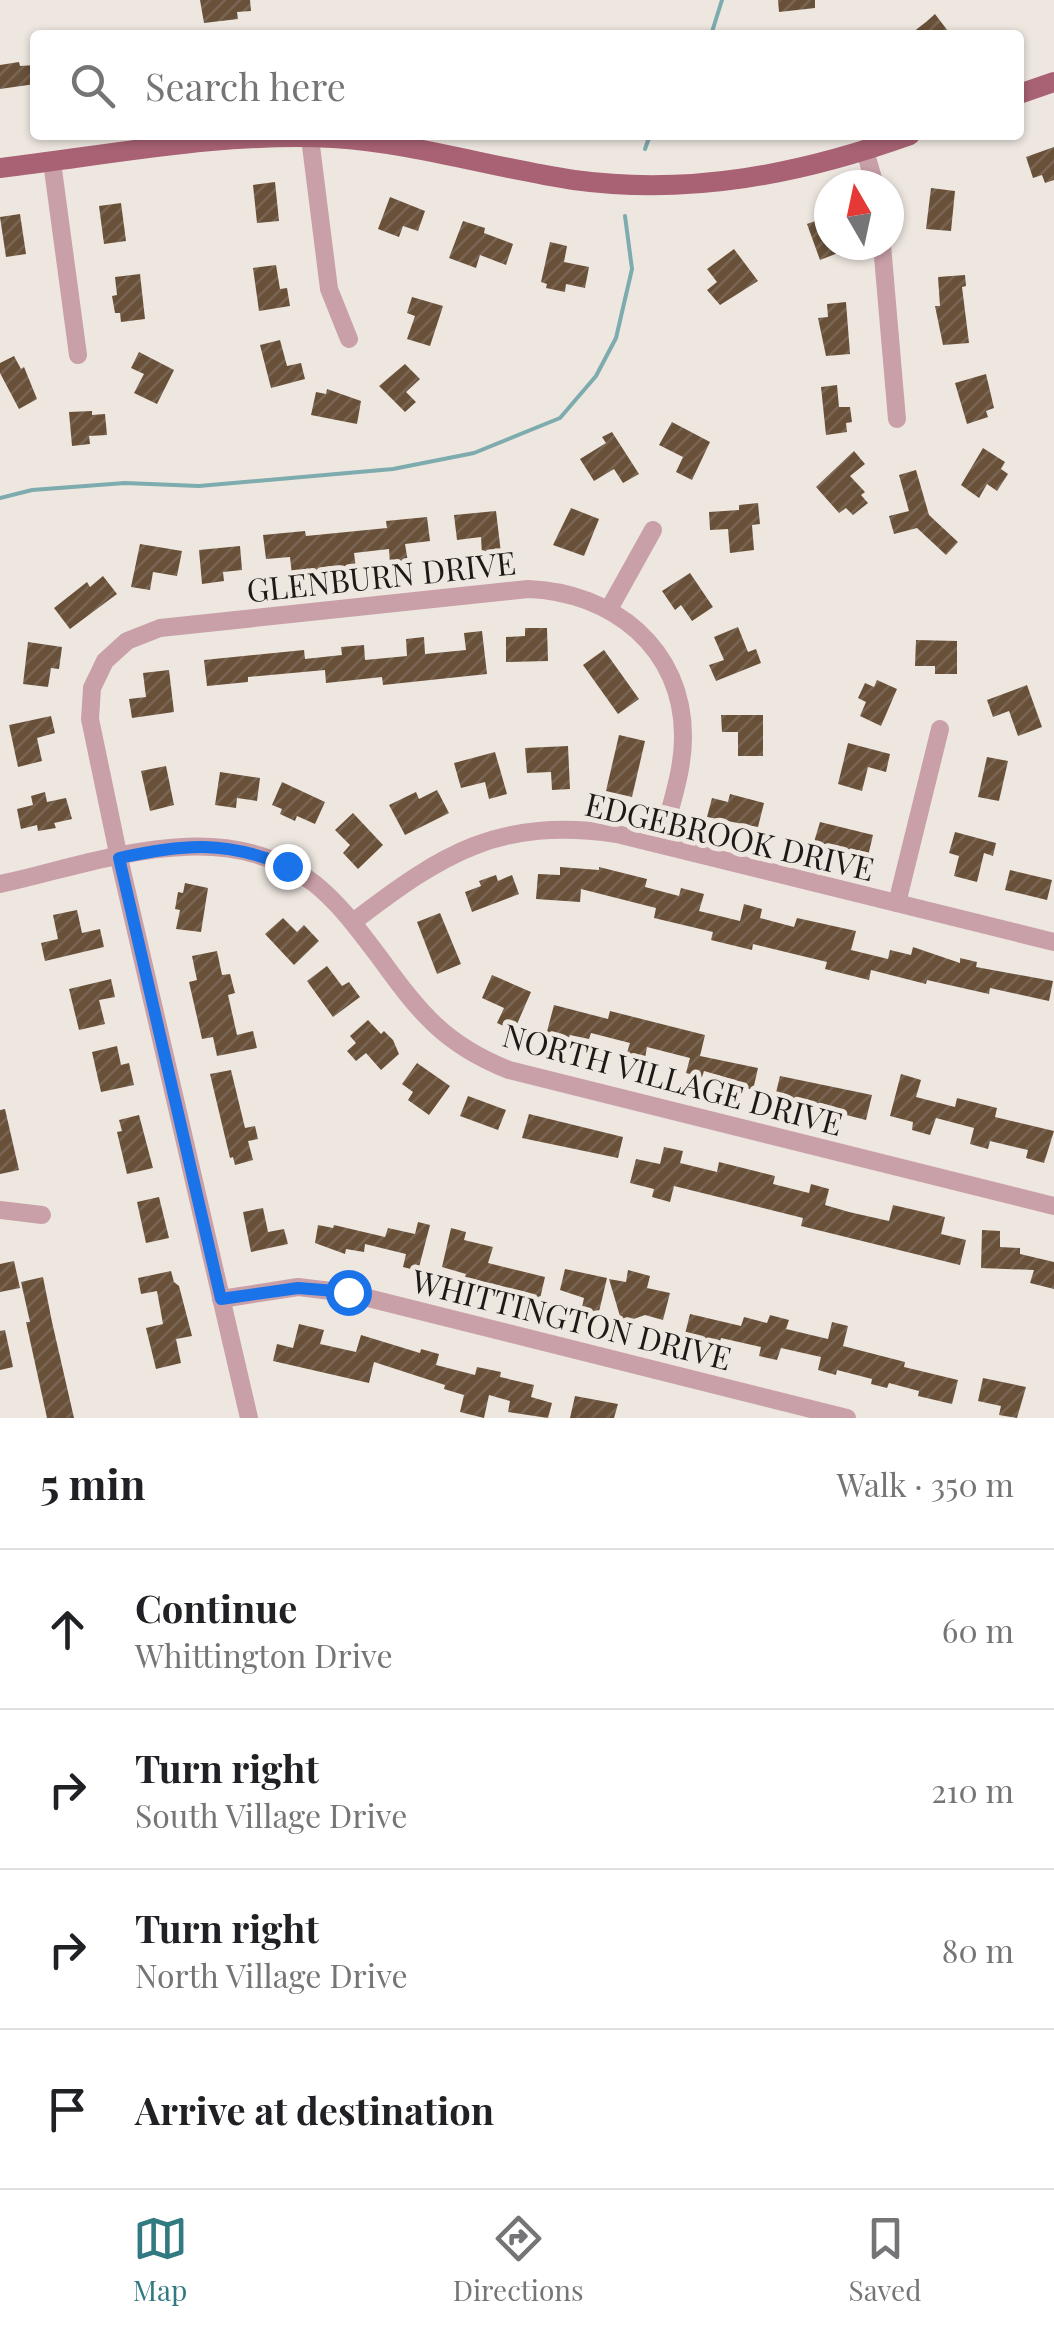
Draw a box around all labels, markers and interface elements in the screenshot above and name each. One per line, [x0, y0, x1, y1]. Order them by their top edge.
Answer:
search box [30, 30, 1024, 140]
icon: search [65, 58, 120, 113]
text: Search here [145, 60, 346, 111]
north arrow [814, 170, 904, 260]
street label: GLENBURN DRIVE [244, 539, 518, 611]
street label: EDGEBROOK DRIVE [581, 781, 879, 889]
route end [265, 844, 311, 890]
street label: NORTH VILLAGE DRIVE [498, 1012, 848, 1144]
street label: WHITTINGTON DRIVE [407, 1257, 736, 1378]
route start [326, 1270, 372, 1316]
text: 5 min [40, 1455, 145, 1511]
text: Walk · 350 m [837, 1462, 1014, 1505]
text: Continue [135, 1582, 297, 1633]
icon: ahead [40, 1602, 95, 1657]
text: 60 m [942, 1608, 1014, 1651]
text: Whittington Drive [135, 1633, 393, 1676]
text: Turn right [135, 1742, 319, 1793]
icon: right [40, 1762, 95, 1817]
text: 210 m [931, 1768, 1014, 1811]
text: South Village Drive [135, 1793, 407, 1836]
text: Turn right [135, 1902, 319, 1953]
icon: right [40, 1922, 95, 1977]
text: 80 m [942, 1928, 1014, 1971]
text: North Village Drive [135, 1953, 408, 1996]
icon: arrive [40, 2082, 95, 2137]
text: Arrive at destination [135, 2084, 494, 2135]
tab: Map [133, 2211, 188, 2308]
tab: Directions [453, 2211, 583, 2308]
tab: Saved [849, 2211, 921, 2308]

